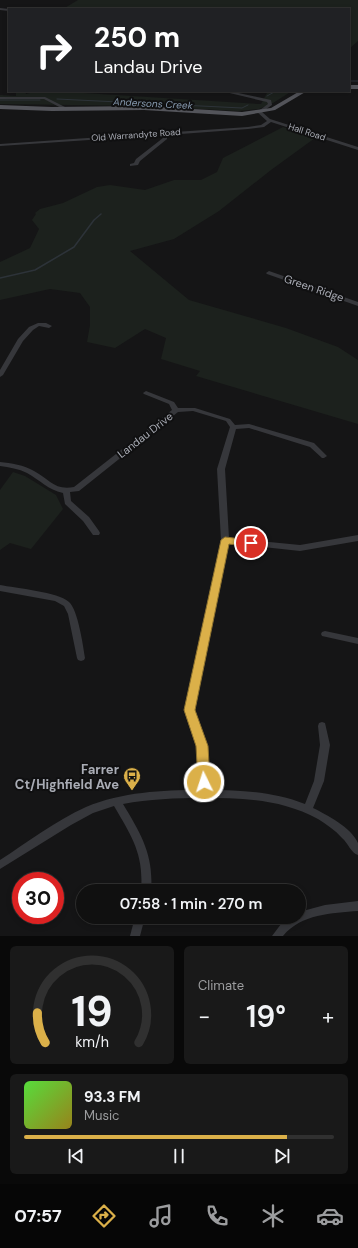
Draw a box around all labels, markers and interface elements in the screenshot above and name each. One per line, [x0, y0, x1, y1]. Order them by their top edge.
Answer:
text: 250 m [94, 19, 180, 56]
icon: right [28, 24, 80, 76]
text: Landau Drive [94, 55, 202, 79]
water label: Andersons Creek [112, 95, 194, 112]
street label: Hall Road [287, 120, 327, 144]
street label: Old Warrandyte Road [91, 126, 181, 144]
street label: Green Ridge [282, 271, 346, 305]
street label: Landau Drive [115, 409, 175, 461]
pin [234, 526, 268, 560]
icon: arrive [240, 532, 262, 554]
place label: Farrer Ct/Highfield Ave [15, 761, 120, 793]
position arrow [183, 761, 225, 803]
bus stop icon: Farrer Ct/Highfield Ave [122, 766, 142, 791]
speed limit sign: 30 [12, 872, 64, 924]
text: 07:58 · 1 min · 270 m [120, 894, 262, 914]
text: Climate [198, 977, 244, 994]
text: 19 [71, 985, 113, 1039]
text: 19° [246, 997, 286, 1036]
text: − [198, 1002, 210, 1031]
text: + [322, 1002, 334, 1031]
text: km/h [75, 1033, 109, 1051]
text: 93.3 FM [84, 1087, 140, 1107]
text: Music [84, 1107, 119, 1124]
icon: previous [65, 1145, 87, 1167]
icon: pause [168, 1145, 190, 1167]
icon: next [271, 1145, 293, 1167]
icon: directions [90, 1202, 118, 1230]
icon: music [147, 1202, 175, 1230]
icon: phone [203, 1202, 231, 1230]
icon: climate [259, 1202, 287, 1230]
icon: car [316, 1202, 344, 1230]
text: 07:57 [14, 1204, 62, 1228]

